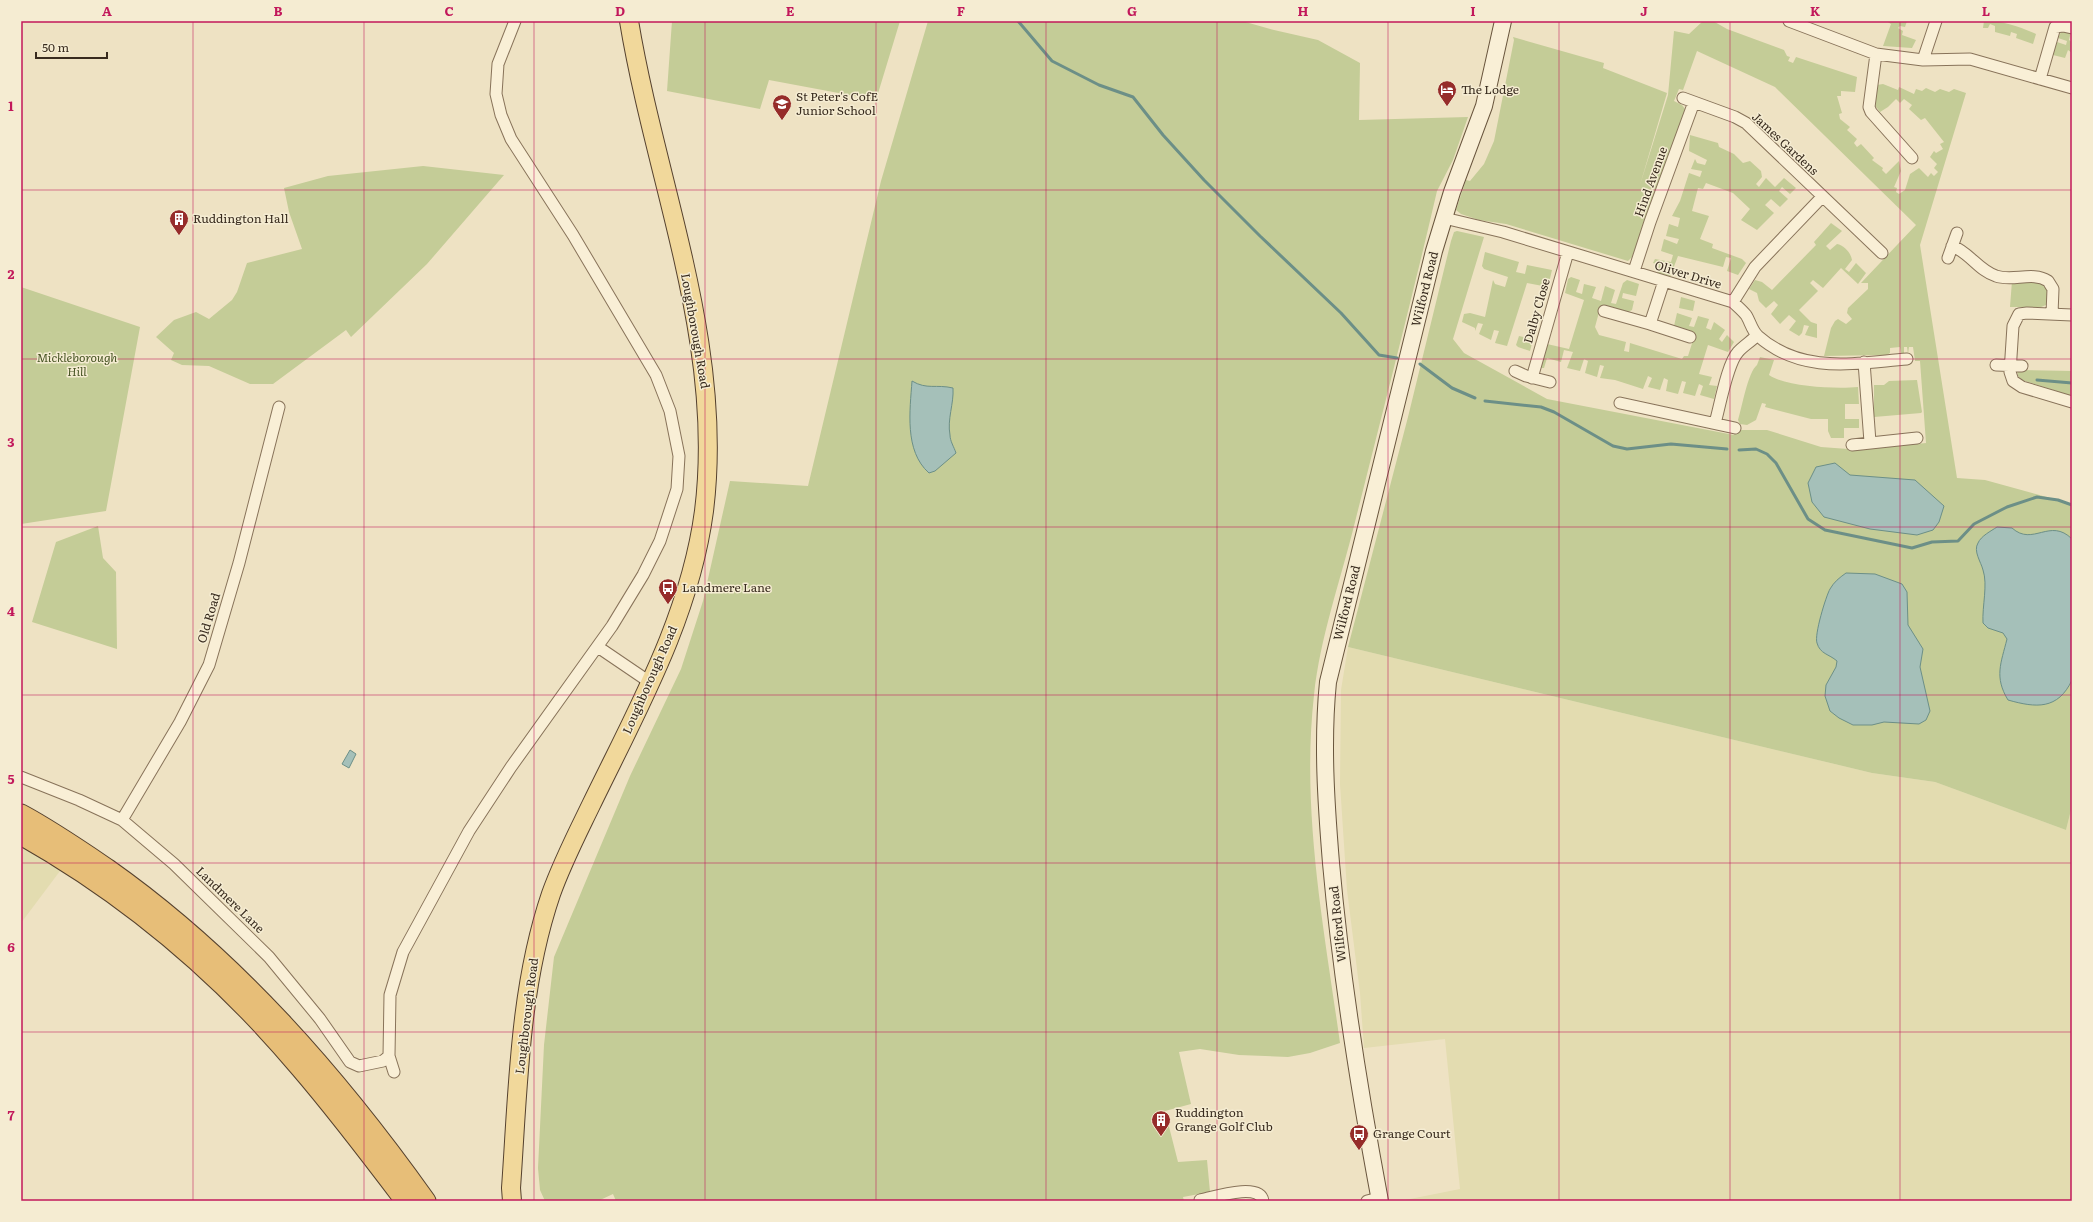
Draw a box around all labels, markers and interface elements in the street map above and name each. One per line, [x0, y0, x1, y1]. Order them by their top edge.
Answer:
text: A [102, 1, 112, 20]
text: B [274, 1, 283, 20]
text: C [444, 1, 454, 20]
text: D [615, 1, 625, 20]
text: E [786, 1, 795, 20]
text: F [957, 1, 965, 20]
text: G [1127, 1, 1137, 20]
text: H [1298, 1, 1309, 20]
text: I [1470, 1, 1476, 20]
text: J [1640, 1, 1648, 20]
text: K [1810, 1, 1821, 20]
text: L [1982, 1, 1990, 20]
scale bar [36, 34, 107, 60]
text: 50 m [42, 38, 69, 56]
hotel icon: The Lodge [1436, 79, 1458, 107]
place label: The Lodge [1461, 80, 1519, 98]
place label: St Peter's CofE Junior School [796, 87, 878, 119]
school or university icon: St Peter's CofE Junior School [771, 93, 793, 121]
text: 1 [8, 96, 14, 115]
street label: James Gardens [1748, 108, 1823, 179]
street label: Hind Avenue [1629, 144, 1671, 219]
building icon: Ruddington Hall [168, 208, 190, 236]
place label: Ruddington Hall [193, 209, 289, 227]
street label: Wilford Road [1406, 249, 1442, 328]
street label: Oliver Drive [1653, 255, 1724, 293]
text: 2 [8, 264, 15, 283]
street label: Loughborough Road [677, 272, 715, 391]
street label: Dalby Close [1518, 276, 1554, 345]
park label: Mickleborough Hill [37, 348, 117, 380]
text: 3 [7, 432, 15, 451]
street label: Wilford Road [1328, 563, 1364, 642]
bus stop icon: Landmere Lane [657, 577, 679, 605]
place label: Landmere Lane [682, 578, 771, 596]
street label: Old Road [192, 590, 224, 645]
text: 4 [7, 601, 15, 620]
street label: Loughborough Road [617, 622, 681, 737]
text: 5 [7, 769, 15, 788]
street label: Landmere Lane [192, 862, 269, 937]
street label: Wilford Road [1324, 884, 1350, 963]
text: 6 [7, 937, 15, 956]
street label: Loughborough Road [510, 956, 542, 1075]
place label: Ruddington Grange Golf Club [1175, 1103, 1273, 1135]
text: 7 [7, 1105, 15, 1124]
building icon: Ruddington Grange Golf Club [1150, 1109, 1172, 1137]
bus stop icon: Grange Court [1348, 1123, 1370, 1151]
place label: Grange Court [1373, 1124, 1451, 1142]

